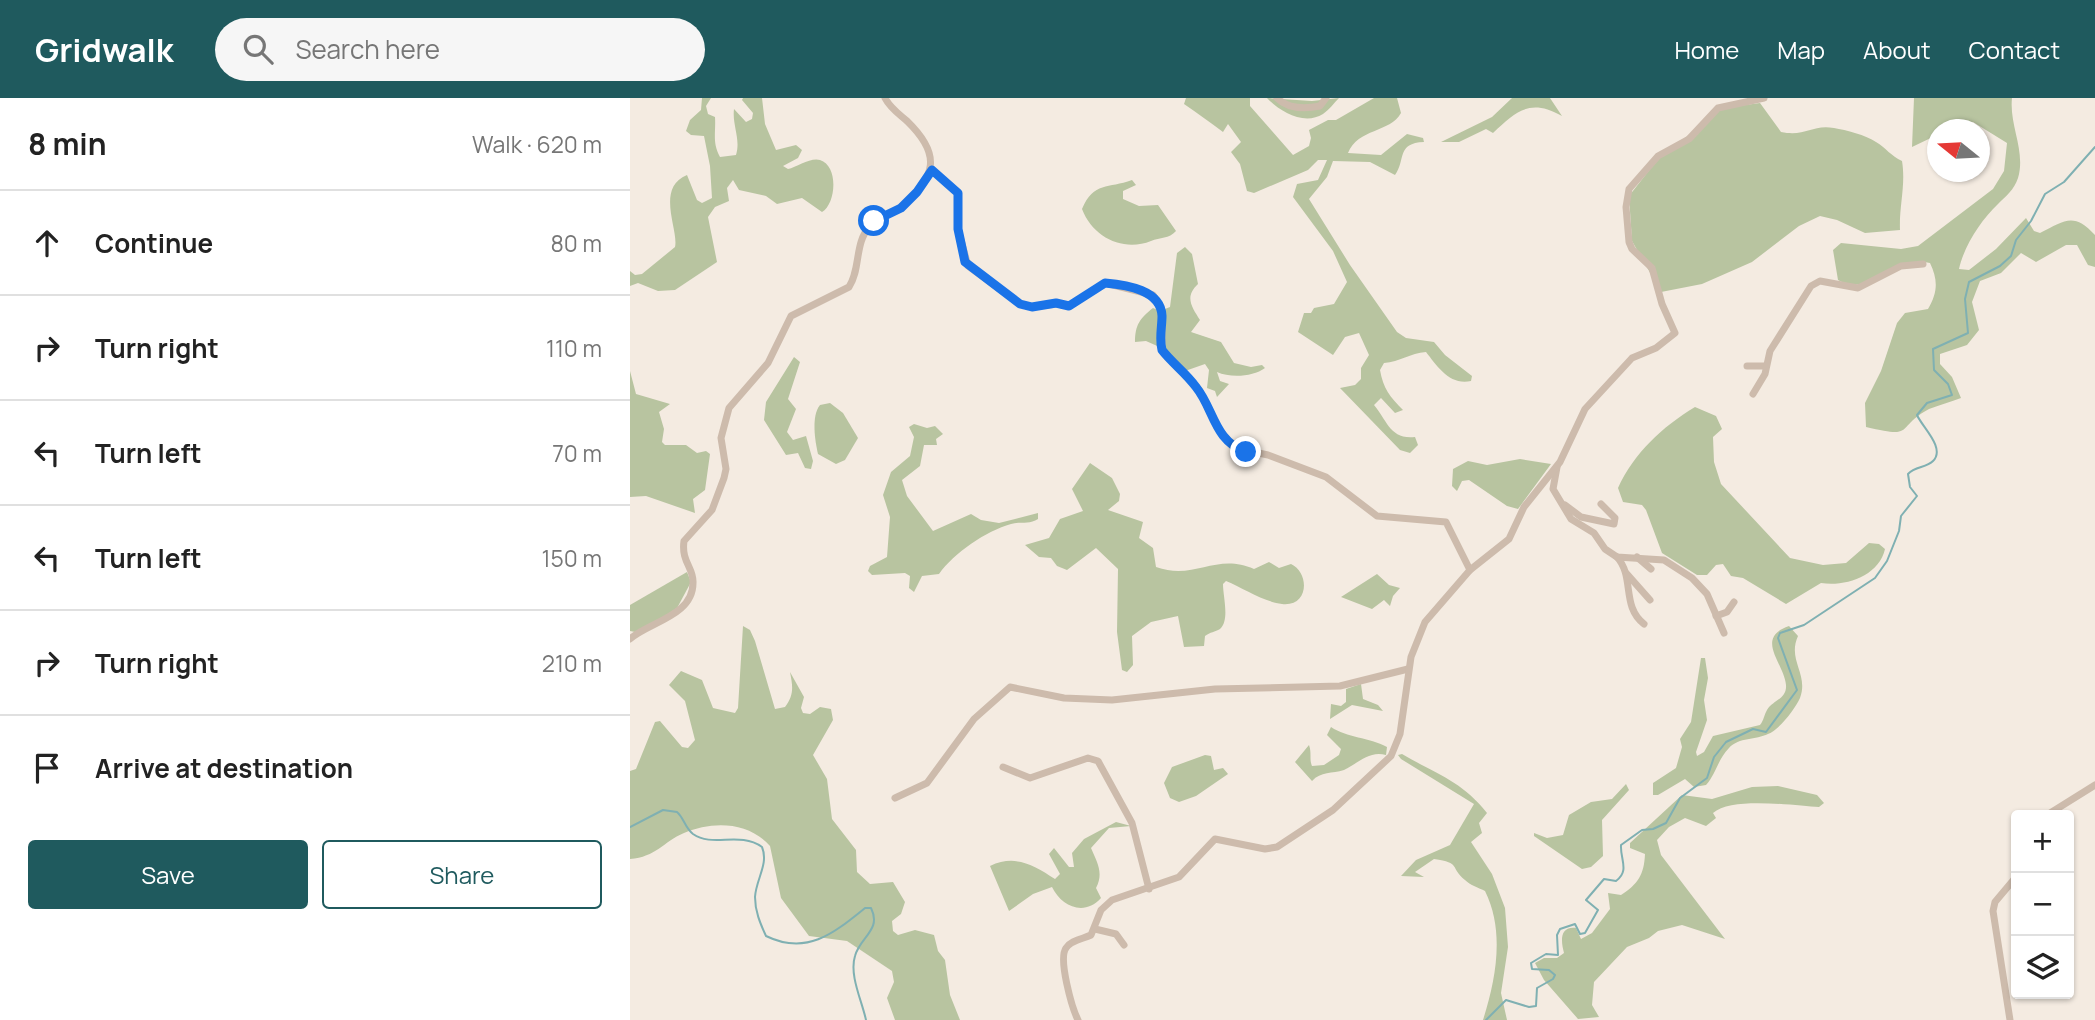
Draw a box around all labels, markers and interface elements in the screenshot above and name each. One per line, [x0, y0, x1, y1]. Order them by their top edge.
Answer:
search box [215, 18, 705, 81]
text: Gridwalk [35, 27, 173, 72]
icon: search [239, 30, 277, 68]
text: Search here [295, 31, 440, 67]
text: Home [1674, 33, 1739, 66]
text: Map [1777, 33, 1825, 66]
text: About [1863, 33, 1931, 66]
text: Contact [1969, 33, 2060, 66]
north arrow [1927, 119, 1990, 182]
text: 8 min [28, 123, 107, 164]
text: Walk · 620 m [472, 128, 602, 160]
route start [858, 205, 889, 236]
icon: ahead [28, 224, 66, 262]
text: Continue [95, 225, 213, 261]
text: 80 m [551, 227, 602, 259]
icon: right [28, 329, 66, 367]
text: Turn right [95, 330, 219, 366]
text: 110 m [546, 332, 602, 364]
icon: left [28, 434, 66, 472]
text: Turn left [95, 435, 202, 471]
route end [1230, 436, 1261, 467]
text: 70 m [552, 437, 602, 469]
icon: left [28, 539, 66, 577]
text: Turn left [95, 540, 202, 576]
text: 150 m [542, 542, 602, 574]
icon: right [28, 644, 66, 682]
text: Turn right [95, 645, 219, 681]
text: 210 m [542, 647, 602, 679]
icon: arrive [28, 749, 66, 787]
text: Arrive at destination [95, 750, 353, 786]
map controls [2011, 810, 2074, 999]
button: + [2011, 810, 2074, 873]
button: Save [28, 840, 308, 909]
button: Share [322, 840, 602, 909]
button: − [2011, 873, 2074, 936]
button: layers [2011, 936, 2074, 999]

